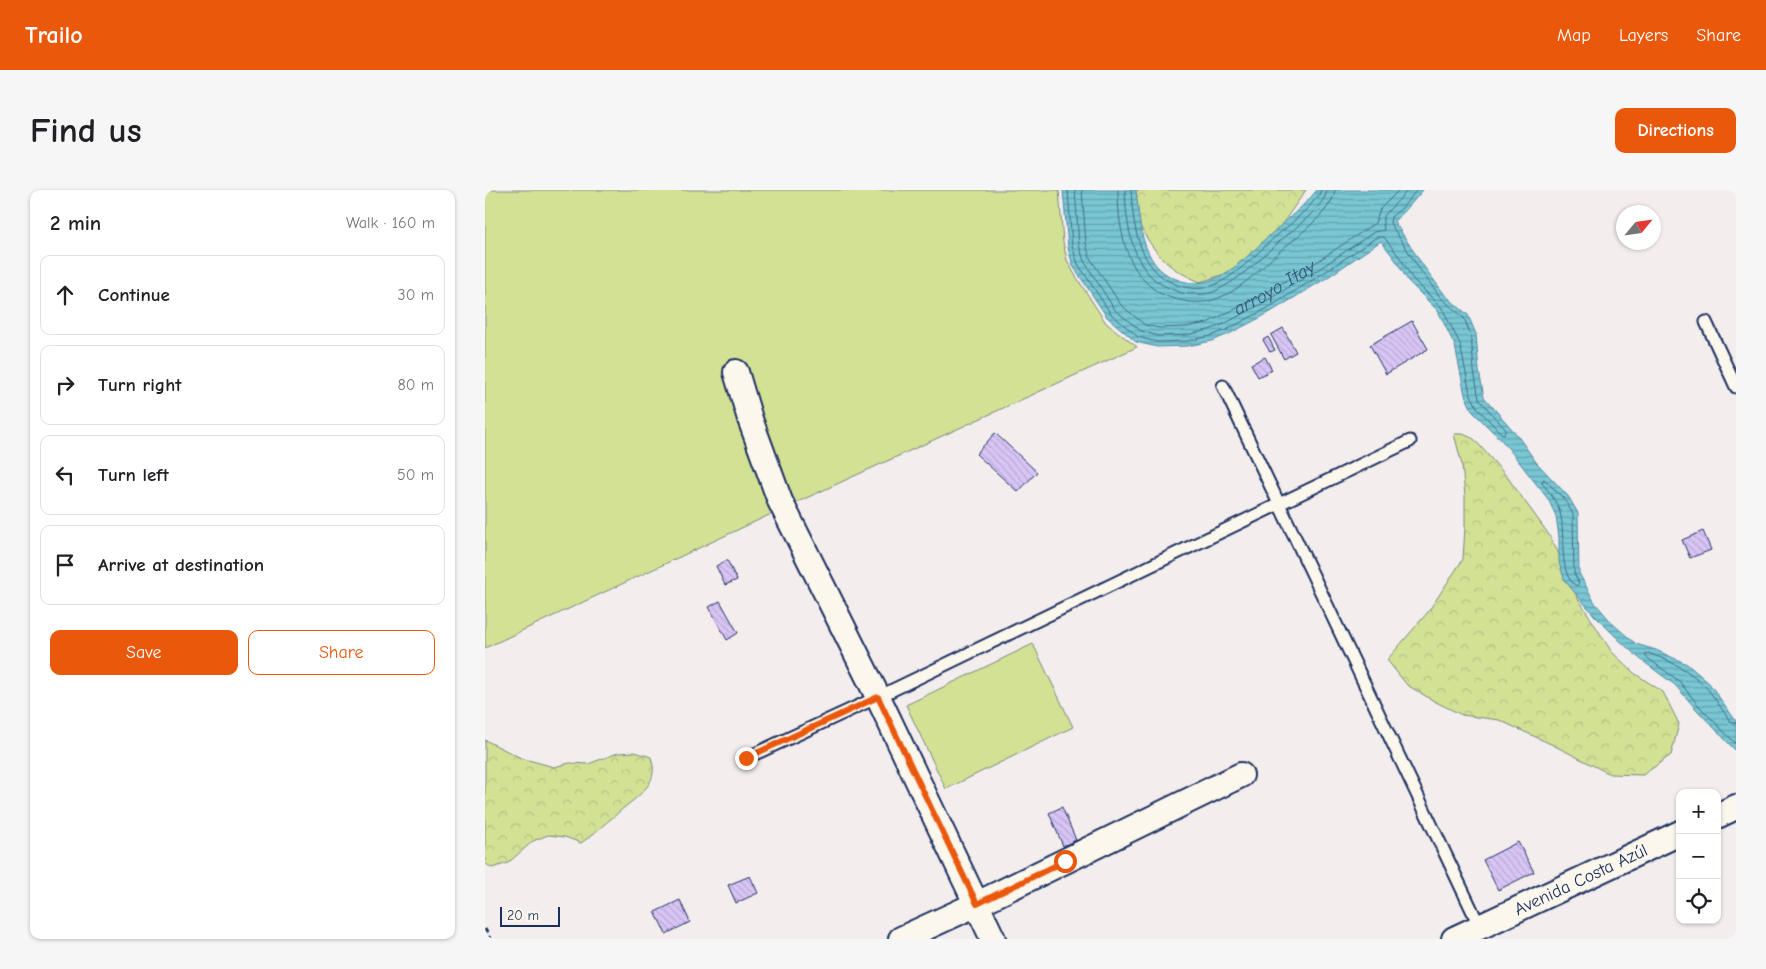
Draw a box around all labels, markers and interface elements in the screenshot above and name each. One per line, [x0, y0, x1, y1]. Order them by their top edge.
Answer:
text: Trailo [25, 21, 83, 49]
text: Map [1557, 25, 1591, 46]
text: Layers [1619, 25, 1668, 46]
text: Share [1696, 25, 1741, 46]
button: Directions [1615, 108, 1736, 153]
text: Find us [30, 110, 142, 151]
north arrow [1616, 205, 1661, 250]
text: 2 min [50, 211, 101, 235]
text: Walk · 160 m [346, 214, 435, 232]
water label: arroyo Itay [1230, 255, 1321, 320]
icon: ahead [51, 281, 79, 309]
text: Continue [98, 284, 170, 306]
text: 30 m [398, 286, 434, 304]
icon: right [51, 371, 79, 399]
text: Turn right [98, 374, 182, 396]
text: 80 m [397, 376, 434, 394]
icon: left [51, 461, 79, 489]
text: Turn left [98, 464, 169, 486]
text: 50 m [397, 466, 434, 484]
icon: arrive [51, 551, 79, 579]
text: Arrive at destination [98, 554, 264, 576]
button: Save [50, 630, 238, 675]
button: Share [248, 630, 435, 675]
route end [735, 747, 758, 770]
map controls [1676, 789, 1721, 924]
button: + [1676, 789, 1721, 834]
button: − [1676, 834, 1721, 879]
street label: Avenida Costa Azúl [1511, 840, 1651, 920]
route start [1054, 850, 1077, 873]
button: locate [1676, 879, 1721, 924]
scale bar [500, 904, 560, 927]
text: 20 m [507, 907, 539, 924]

